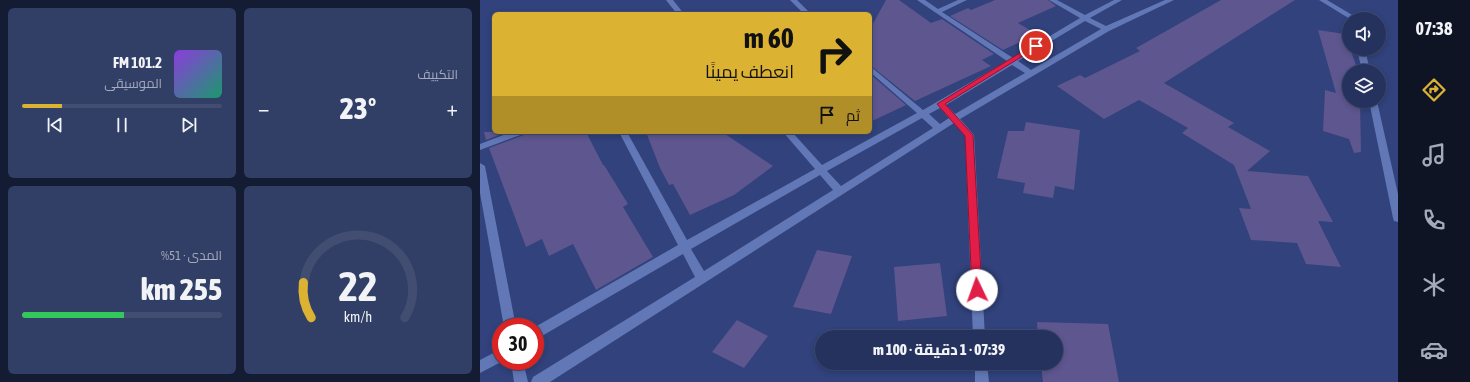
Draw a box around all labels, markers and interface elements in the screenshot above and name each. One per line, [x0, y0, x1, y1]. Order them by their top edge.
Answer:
map controls [1342, 12, 1386, 108]
button: sound [1342, 12, 1386, 56]
text: 07:38 [1415, 18, 1453, 39]
text: 60 m [744, 22, 794, 54]
icon: right [808, 28, 860, 80]
pin [1019, 29, 1053, 63]
icon: arrive [1025, 35, 1047, 57]
text: 101.2 FM [113, 54, 162, 71]
text: انعطف يمينًا [705, 61, 794, 82]
button: layers [1342, 64, 1386, 108]
text: التكييف [417, 67, 458, 82]
text: الموسيقى [104, 76, 162, 91]
icon: directions [1420, 76, 1448, 104]
text: 23° [340, 91, 376, 125]
text: − [258, 95, 269, 121]
text: + [447, 95, 458, 121]
icon: arrive [816, 104, 838, 126]
text: ثم [846, 107, 860, 124]
icon: previous [44, 114, 66, 136]
icon: pause [111, 114, 133, 136]
icon: next [178, 114, 200, 136]
icon: music [1420, 141, 1448, 169]
icon: phone [1420, 206, 1448, 234]
text: المدى · 51% [161, 248, 222, 263]
text: 22 [338, 262, 378, 310]
position arrow [956, 269, 998, 311]
icon: climate [1420, 271, 1448, 299]
text: 255 km [141, 272, 222, 306]
text: km/h [344, 309, 372, 325]
speed limit sign: 30 [492, 318, 544, 370]
icon: car [1420, 336, 1448, 364]
text: 07:39 · 1 دقيقة · 100 m [873, 341, 1005, 358]

